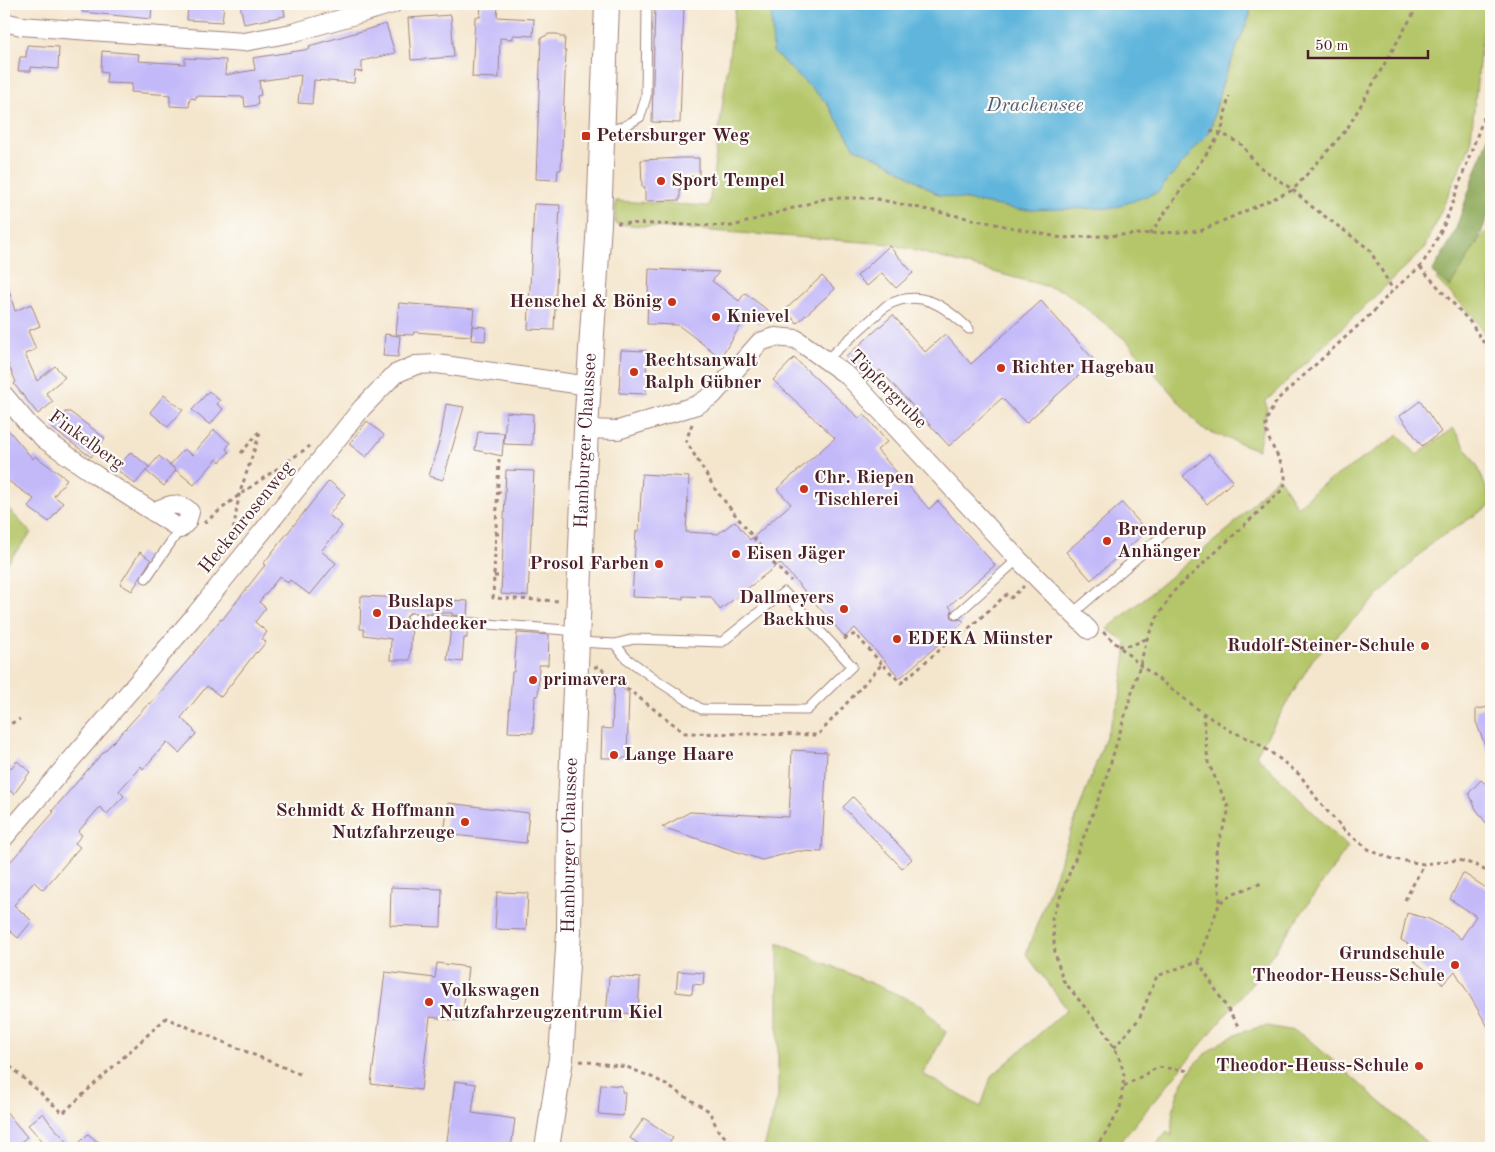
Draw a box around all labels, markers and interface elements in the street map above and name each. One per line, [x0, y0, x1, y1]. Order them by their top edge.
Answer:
scale bar [1308, 28, 1428, 60]
text: 50 m [1315, 39, 1349, 54]
water label: Drachensee [985, 96, 1084, 116]
place label: Petersburger Weg [596, 127, 750, 146]
marker: Petersburger Weg [580, 130, 592, 142]
place label: Sport Tempel [671, 172, 785, 191]
marker: Sport Tempel [655, 175, 667, 187]
place label: Henschel & Bönig [509, 293, 662, 312]
marker: Henschel & Bönig [666, 296, 678, 308]
place label: Knievel [726, 308, 790, 327]
marker: Knievel [710, 311, 722, 323]
street label: Töpfergrube [844, 347, 930, 433]
street label: Hamburger Chaussee [572, 352, 600, 529]
place label: Rechtsanwalt Ralph Gübner [644, 352, 762, 393]
place label: Richter Hagebau [1011, 359, 1154, 378]
marker: Richter Hagebau [995, 362, 1007, 374]
marker: Rechtsanwalt Ralph Gübner [628, 366, 640, 378]
street label: Finkelberg [45, 407, 128, 475]
street label: Heckenrosenweg [196, 458, 298, 578]
place label: Chr. Riepen Tischlerei [814, 469, 914, 510]
marker: Chr. Riepen Tischlerei [798, 483, 810, 495]
place label: Brenderup Anhänger [1117, 521, 1207, 562]
marker: Brenderup Anhänger [1101, 535, 1113, 547]
place label: Eisen Jäger [746, 545, 845, 564]
marker: Eisen Jäger [730, 548, 742, 560]
place label: Prosol Farben [529, 555, 649, 574]
marker: Prosol Farben [653, 558, 665, 570]
place label: Dallmeyers Backhus [739, 589, 834, 630]
place label: Buslaps Dachdecker [387, 593, 487, 634]
marker: Dallmeyers Backhus [838, 603, 850, 615]
marker: Buslaps Dachdecker [371, 607, 383, 619]
place label: EDEKA Münster [907, 630, 1053, 649]
marker: EDEKA Münster [891, 633, 903, 645]
place label: Rudolf-Steiner-Schule [1227, 637, 1415, 656]
marker: Rudolf-Steiner-Schule [1419, 640, 1431, 652]
place label: primavera [543, 671, 627, 690]
marker: primavera [527, 674, 539, 686]
place label: Lange Haare [624, 746, 734, 765]
marker: Lange Haare [608, 749, 620, 761]
street label: Hamburger Chaussee [559, 757, 582, 933]
place label: Schmidt & Hoffmann Nutzfahrzeuge [276, 802, 455, 843]
marker: Schmidt & Hoffmann Nutzfahrzeuge [459, 816, 471, 828]
place label: Grundschule Theodor-Heuss-Schule [1252, 945, 1445, 986]
marker: Grundschule Theodor-Heuss-Schule [1449, 959, 1461, 971]
place label: Volkswagen Nutzfahrzeugzentrum Kiel [439, 982, 663, 1023]
marker: Volkswagen Nutzfahrzeugzentrum Kiel [423, 996, 435, 1008]
place label: Theodor-Heuss-Schule [1216, 1057, 1409, 1076]
marker: Theodor-Heuss-Schule [1413, 1060, 1425, 1072]

